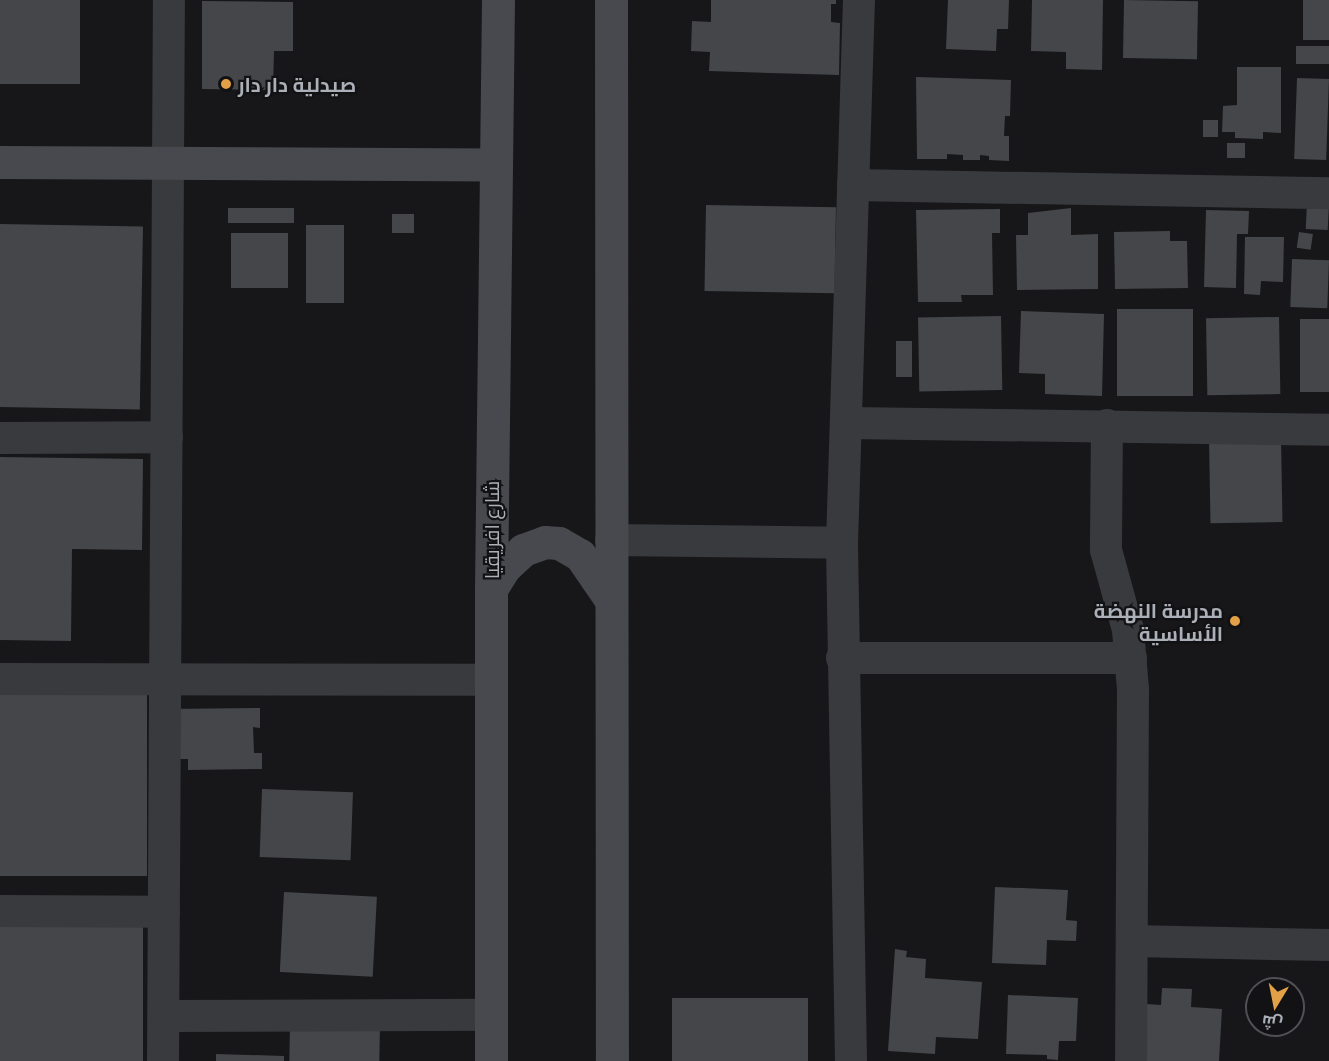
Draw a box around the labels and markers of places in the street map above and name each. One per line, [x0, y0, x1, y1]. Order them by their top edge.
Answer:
place label: صيدلية دار دار [238, 72, 356, 96]
marker: صيدلية دار دار [219, 77, 233, 91]
place label: مدرسة النهضة الأساسية [1094, 598, 1223, 645]
marker: مدرسة النهضة الأساسية [1228, 614, 1242, 628]

